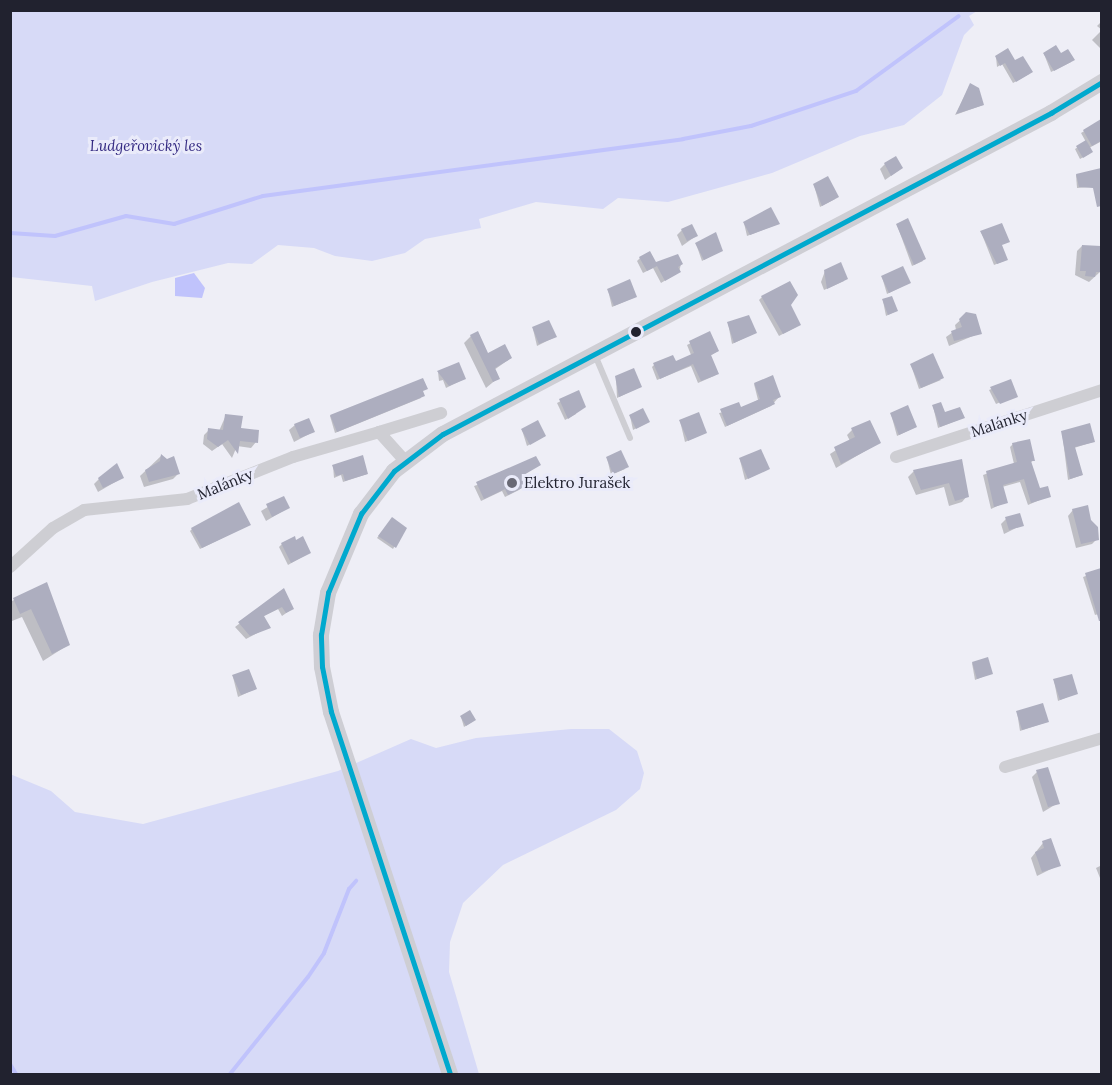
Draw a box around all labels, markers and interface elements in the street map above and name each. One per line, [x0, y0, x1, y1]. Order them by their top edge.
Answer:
park label: Ludgeřovický les [90, 137, 202, 155]
unlabelled marker [630, 326, 642, 338]
street label: Malánky [968, 405, 1030, 441]
street label: Malánky [195, 465, 255, 503]
place label: Elektro Jurašek [524, 474, 630, 492]
marker: Elektro Jurašek [505, 476, 519, 490]

